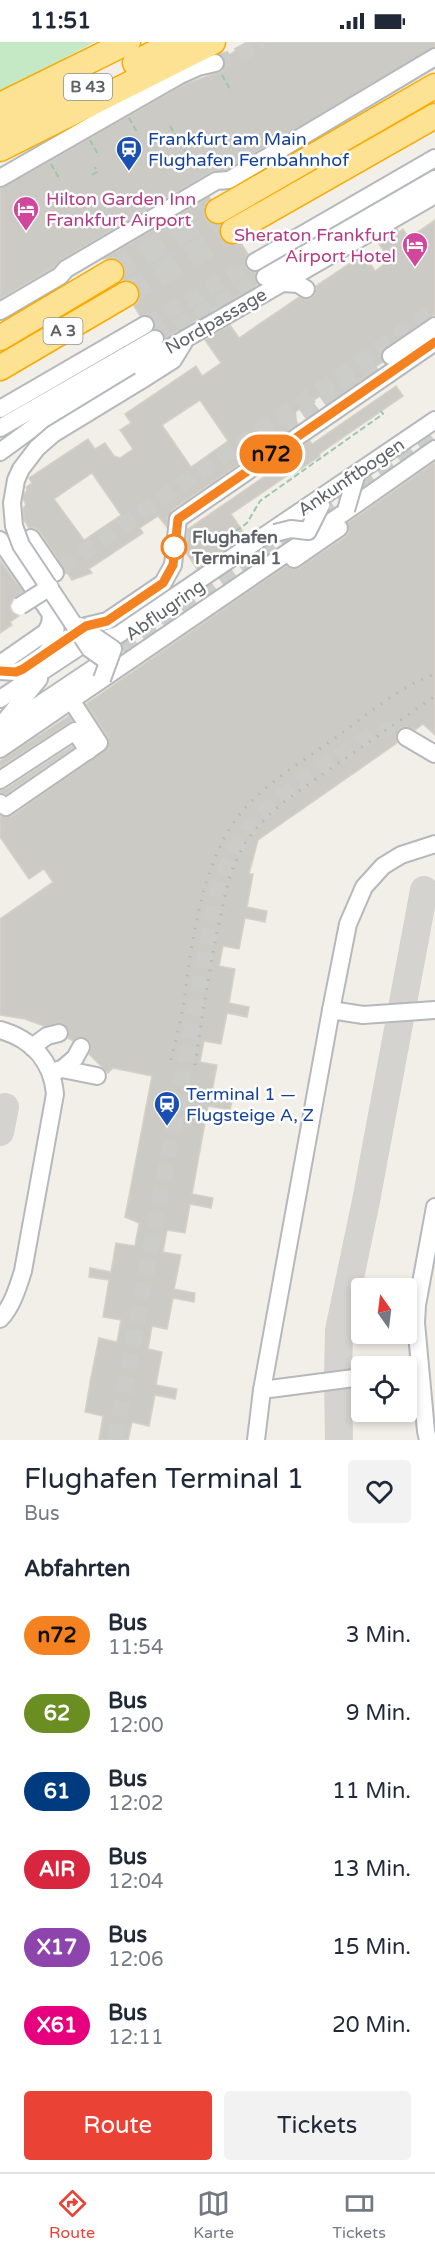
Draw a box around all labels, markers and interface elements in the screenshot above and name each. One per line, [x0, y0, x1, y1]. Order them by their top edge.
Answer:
text: 11:51 [30, 8, 91, 34]
road number: B 43 [64, 74, 112, 100]
place label: Frankfurt am Main Flughafen Fernbahnhof [148, 128, 349, 171]
station icon: Frankfurt am Main Flughafen Fernbahnhof [114, 134, 144, 172]
place label: Hilton Garden Inn Frankfurt Airport [46, 188, 196, 231]
hotel icon: Hilton Garden Inn Frankfurt Airport [11, 194, 41, 232]
place label: Sheraton Frankfurt Airport Hotel [234, 224, 396, 267]
hotel icon: Sheraton Frankfurt Airport Hotel [400, 230, 430, 268]
street label: Nordpassage [161, 283, 271, 359]
road number: A 3 [44, 318, 82, 344]
street label: Ankunftbogen [293, 433, 409, 521]
line badge: n72 [236, 434, 306, 474]
text: n72 [251, 442, 291, 467]
place label: Flughafen Terminal 1 [191, 526, 281, 569]
marker: Flughafen Terminal 1 [161, 534, 187, 560]
street label: Abflugring [121, 575, 209, 645]
place label: Terminal 1 — Flugsteige A, Z [186, 1083, 314, 1126]
station icon: Terminal 1 — Flugsteige A, Z [152, 1089, 182, 1127]
north arrow [351, 1278, 417, 1344]
map controls [351, 1278, 417, 1422]
button: locate [351, 1356, 417, 1422]
button: heart [348, 1460, 411, 1523]
text: Flughafen Terminal 1 [24, 1462, 304, 1496]
text: Bus [24, 1502, 60, 1526]
text: Abfahrten [24, 1556, 130, 1582]
text: Bus [108, 1610, 147, 1636]
text: 3 Min. [346, 1622, 411, 1648]
text: n72 [37, 1623, 77, 1648]
text: 11:54 [108, 1636, 163, 1660]
text: Bus [108, 1688, 147, 1714]
text: 9 Min. [346, 1700, 411, 1726]
text: 62 [44, 1701, 70, 1726]
text: 12:00 [108, 1714, 163, 1738]
text: Bus [108, 1766, 147, 1792]
text: 11 Min. [332, 1778, 411, 1804]
text: 61 [44, 1779, 70, 1804]
text: 12:02 [108, 1792, 163, 1816]
text: Bus [108, 1844, 147, 1870]
text: 13 Min. [332, 1856, 411, 1882]
text: AIR [39, 1857, 75, 1882]
text: 12:04 [108, 1870, 163, 1894]
text: Bus [108, 1922, 147, 1948]
text: 15 Min. [332, 1934, 411, 1960]
text: X17 [37, 1935, 77, 1960]
text: 12:06 [108, 1948, 163, 1972]
text: Bus [108, 2000, 147, 2026]
text: 20 Min. [332, 2012, 411, 2038]
text: X61 [37, 2013, 77, 2038]
text: 12:11 [108, 2026, 163, 2050]
button: Route [24, 2091, 212, 2160]
button: Tickets [224, 2091, 411, 2160]
tab: Route [49, 2187, 95, 2243]
tab: Karte [193, 2187, 234, 2243]
tab: Tickets [332, 2187, 386, 2243]

